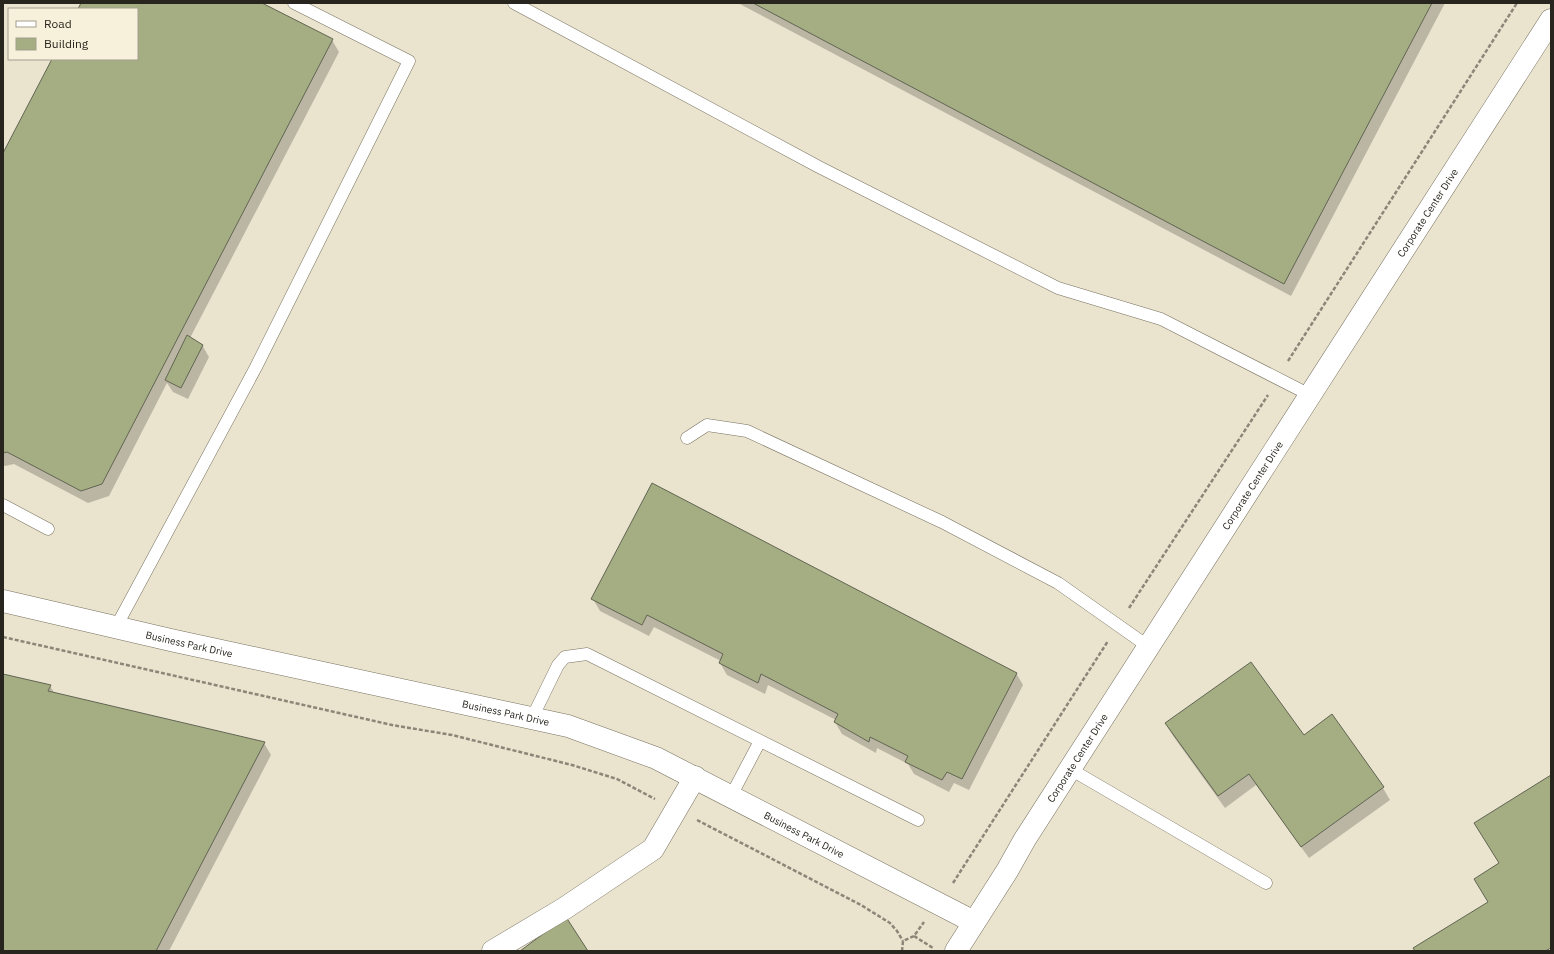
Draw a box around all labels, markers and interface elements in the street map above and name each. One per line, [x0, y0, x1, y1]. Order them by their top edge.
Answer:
legend [8, 8, 138, 60]
text: Road [44, 16, 72, 31]
text: Building [44, 36, 89, 51]
street label: Corporate Center Drive [1394, 166, 1461, 260]
street label: Corporate Center Drive [1219, 438, 1286, 532]
street label: Business Park Drive [144, 628, 234, 660]
street label: Business Park Drive [461, 697, 551, 729]
street label: Corporate Center Drive [1044, 711, 1111, 805]
street label: Business Park Drive [762, 809, 847, 861]

